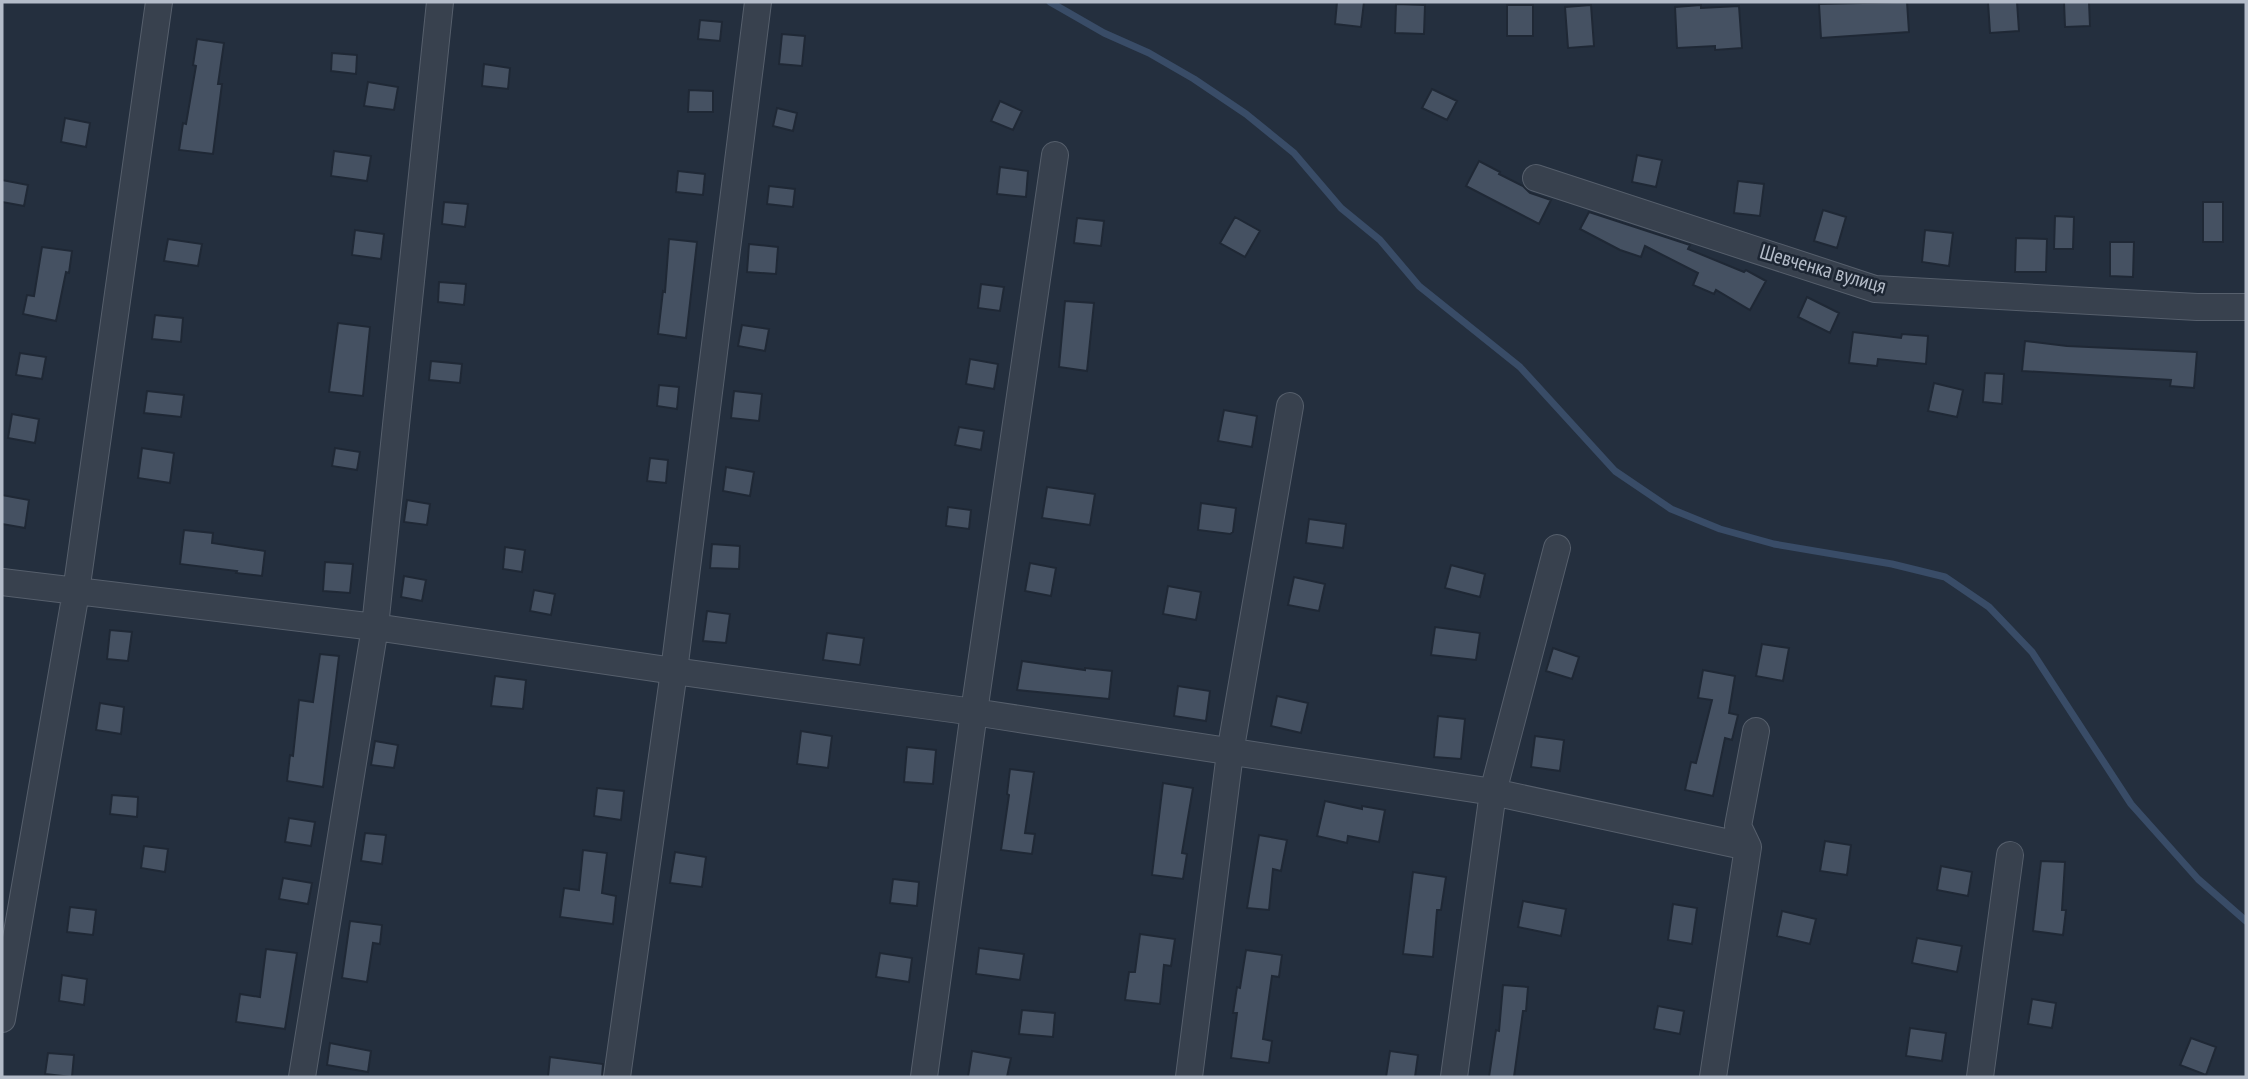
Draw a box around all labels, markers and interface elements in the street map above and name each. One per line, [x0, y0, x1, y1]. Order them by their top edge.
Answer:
street label: Шевченка вулиця [1757, 238, 1889, 299]

